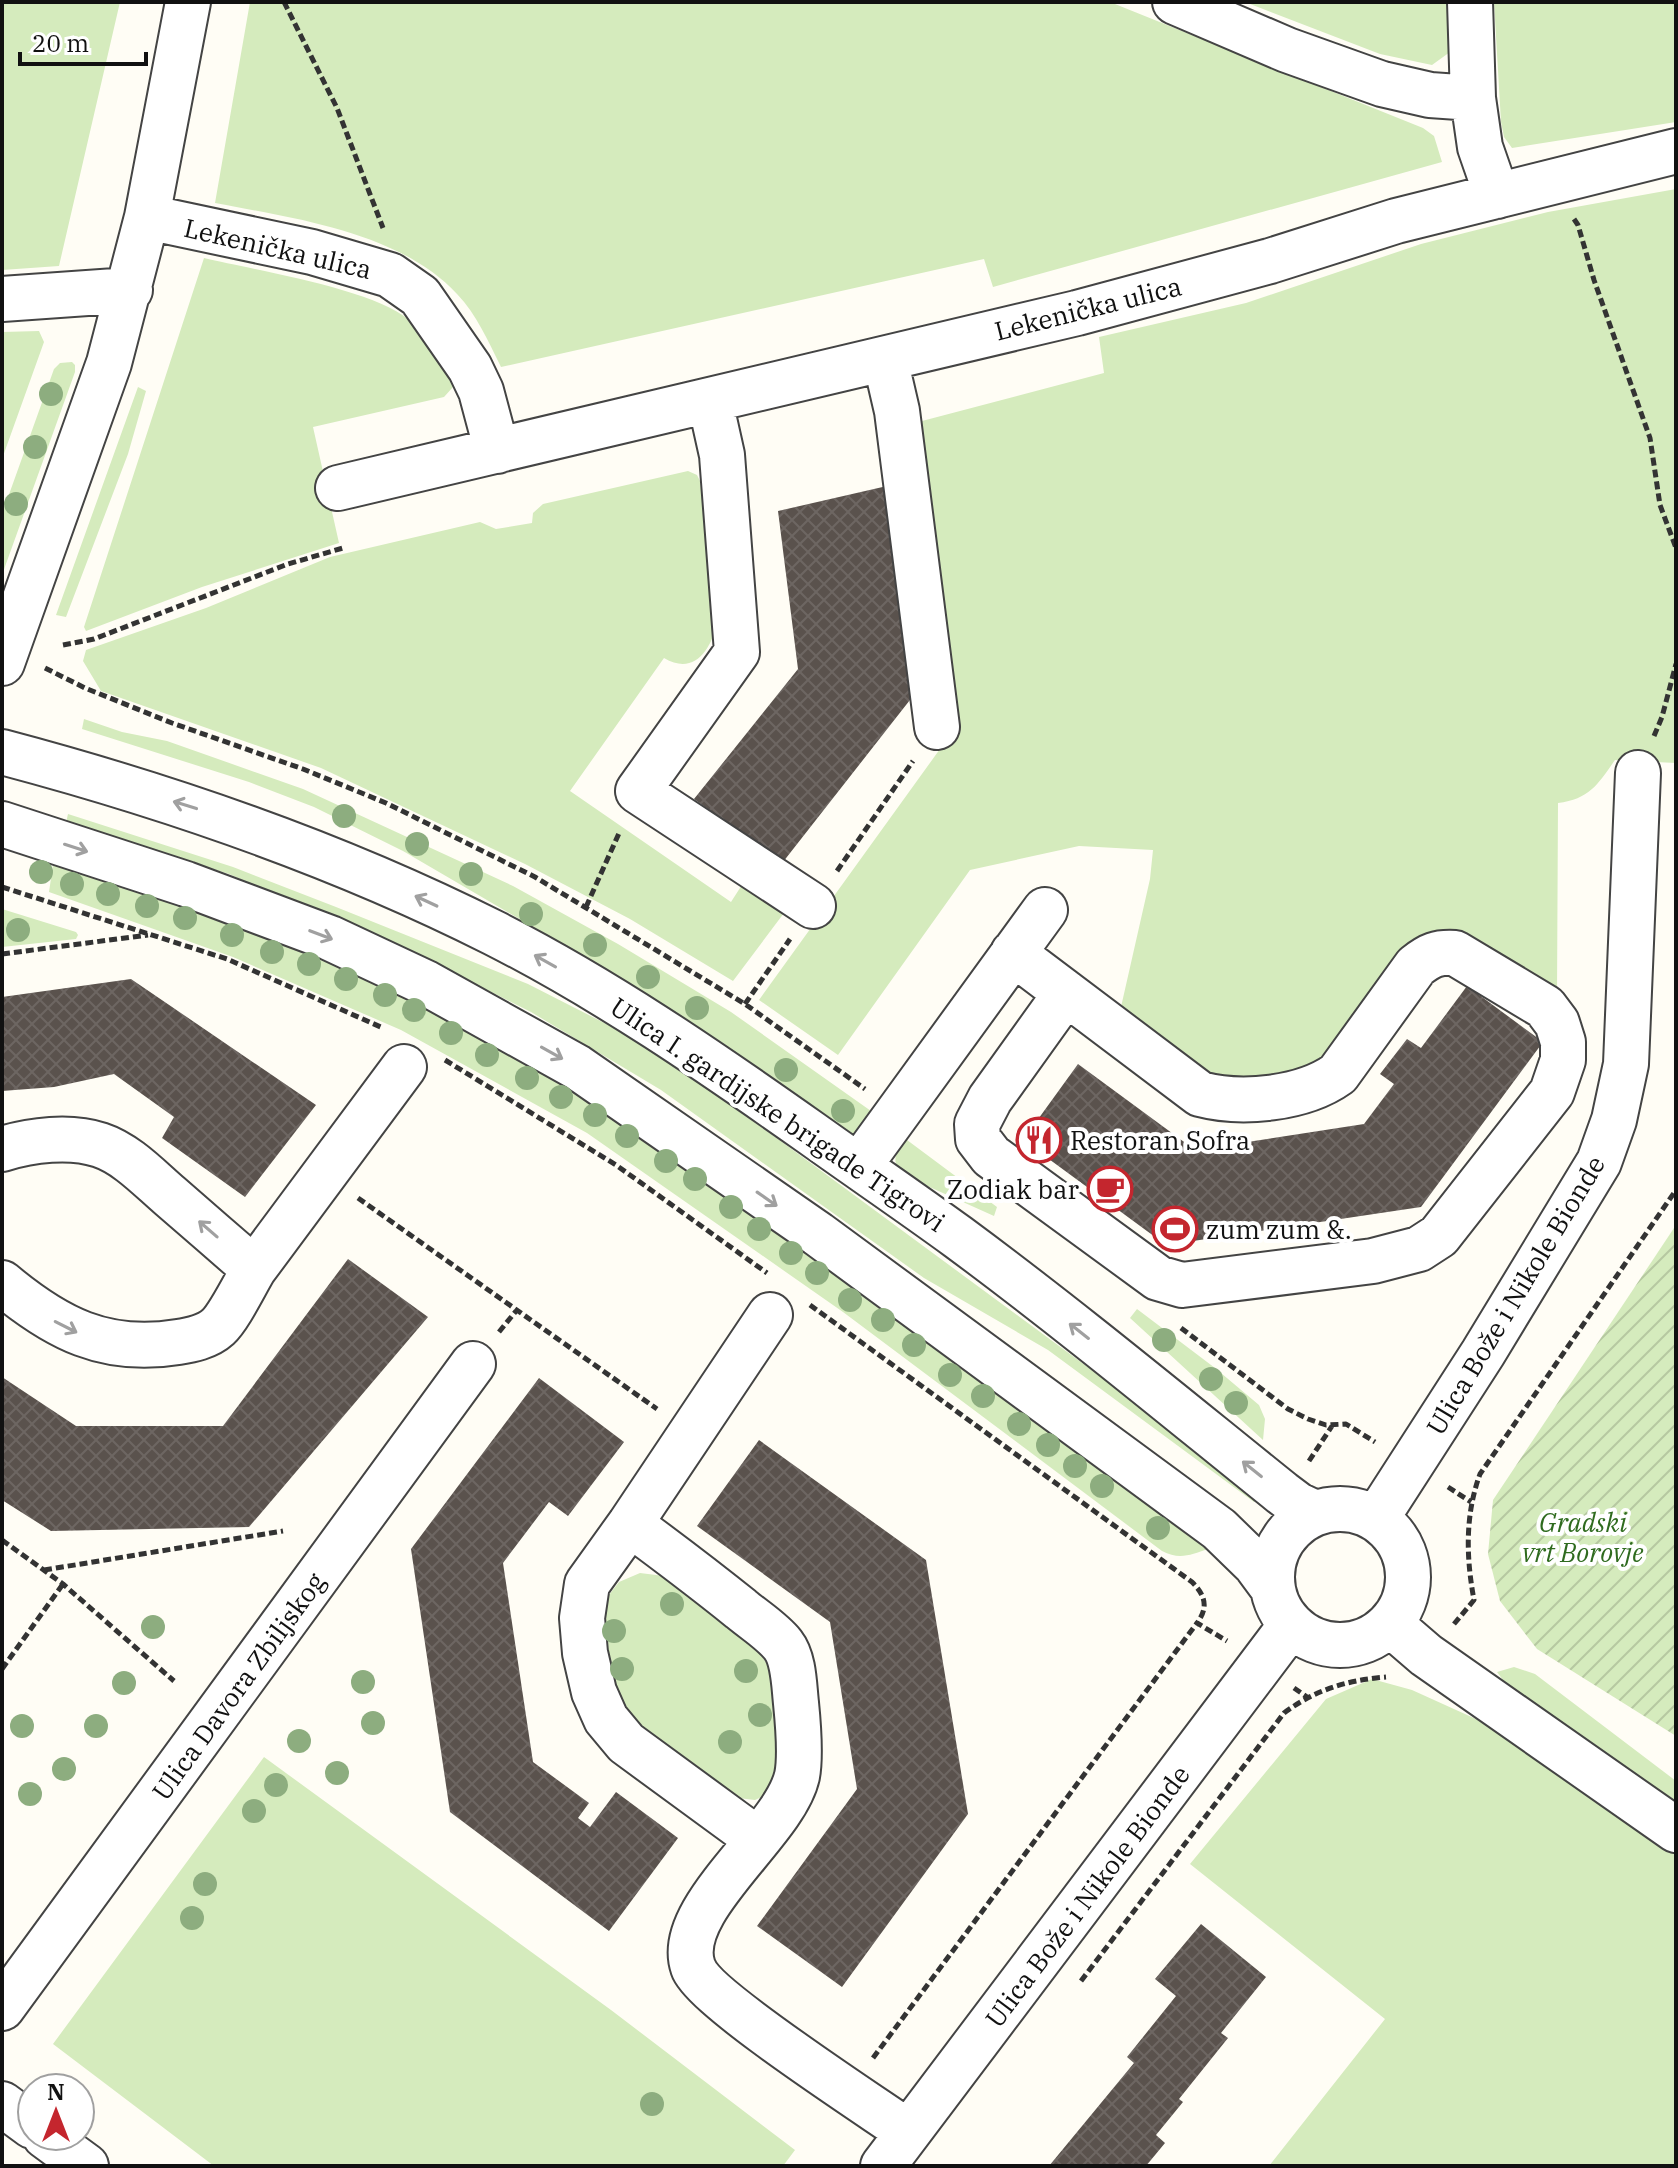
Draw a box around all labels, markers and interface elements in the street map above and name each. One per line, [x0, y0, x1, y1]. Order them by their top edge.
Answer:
scale bar [20, 16, 146, 66]
text: 20 m [32, 27, 89, 59]
street label: Lekenička ulica [181, 210, 375, 286]
street label: Lekenička ulica [991, 268, 1185, 348]
one-way arrow [172, 797, 198, 812]
one-way arrow [64, 841, 89, 856]
one-way arrow [414, 893, 438, 908]
one-way arrow [308, 929, 333, 943]
one-way arrow [534, 953, 557, 969]
street label: Ulica I. gardijske brigade Tigrovi [604, 989, 952, 1239]
one-way arrow [540, 1046, 563, 1062]
restaurant icon: Restoran Sofra [1015, 1116, 1063, 1164]
place label: Restoran Sofra [1070, 1123, 1250, 1157]
street label: Ulica Bože i Nikole Bionde [1418, 1149, 1612, 1441]
cafe icon: Zodiak bar [1086, 1165, 1134, 1213]
place label: Zodiak bar [947, 1172, 1079, 1206]
one-way arrow [756, 1191, 778, 1207]
sports icon: zum zum &. [1151, 1205, 1199, 1253]
place label: zum zum &. [1206, 1212, 1352, 1246]
one-way arrow [198, 1220, 218, 1238]
one-way arrow [54, 1319, 78, 1335]
one-way arrow [1069, 1322, 1090, 1340]
one-way arrow [1242, 1460, 1263, 1478]
park label: Gradski vrt Borovje [1522, 1505, 1644, 1569]
street label: Ulica Davora Zbiljskog [144, 1566, 332, 1806]
street label: Ulica Bože i Nikole Bionde [977, 1758, 1197, 2034]
north arrow [16, 2072, 96, 2152]
text: N [47, 2077, 65, 2106]

